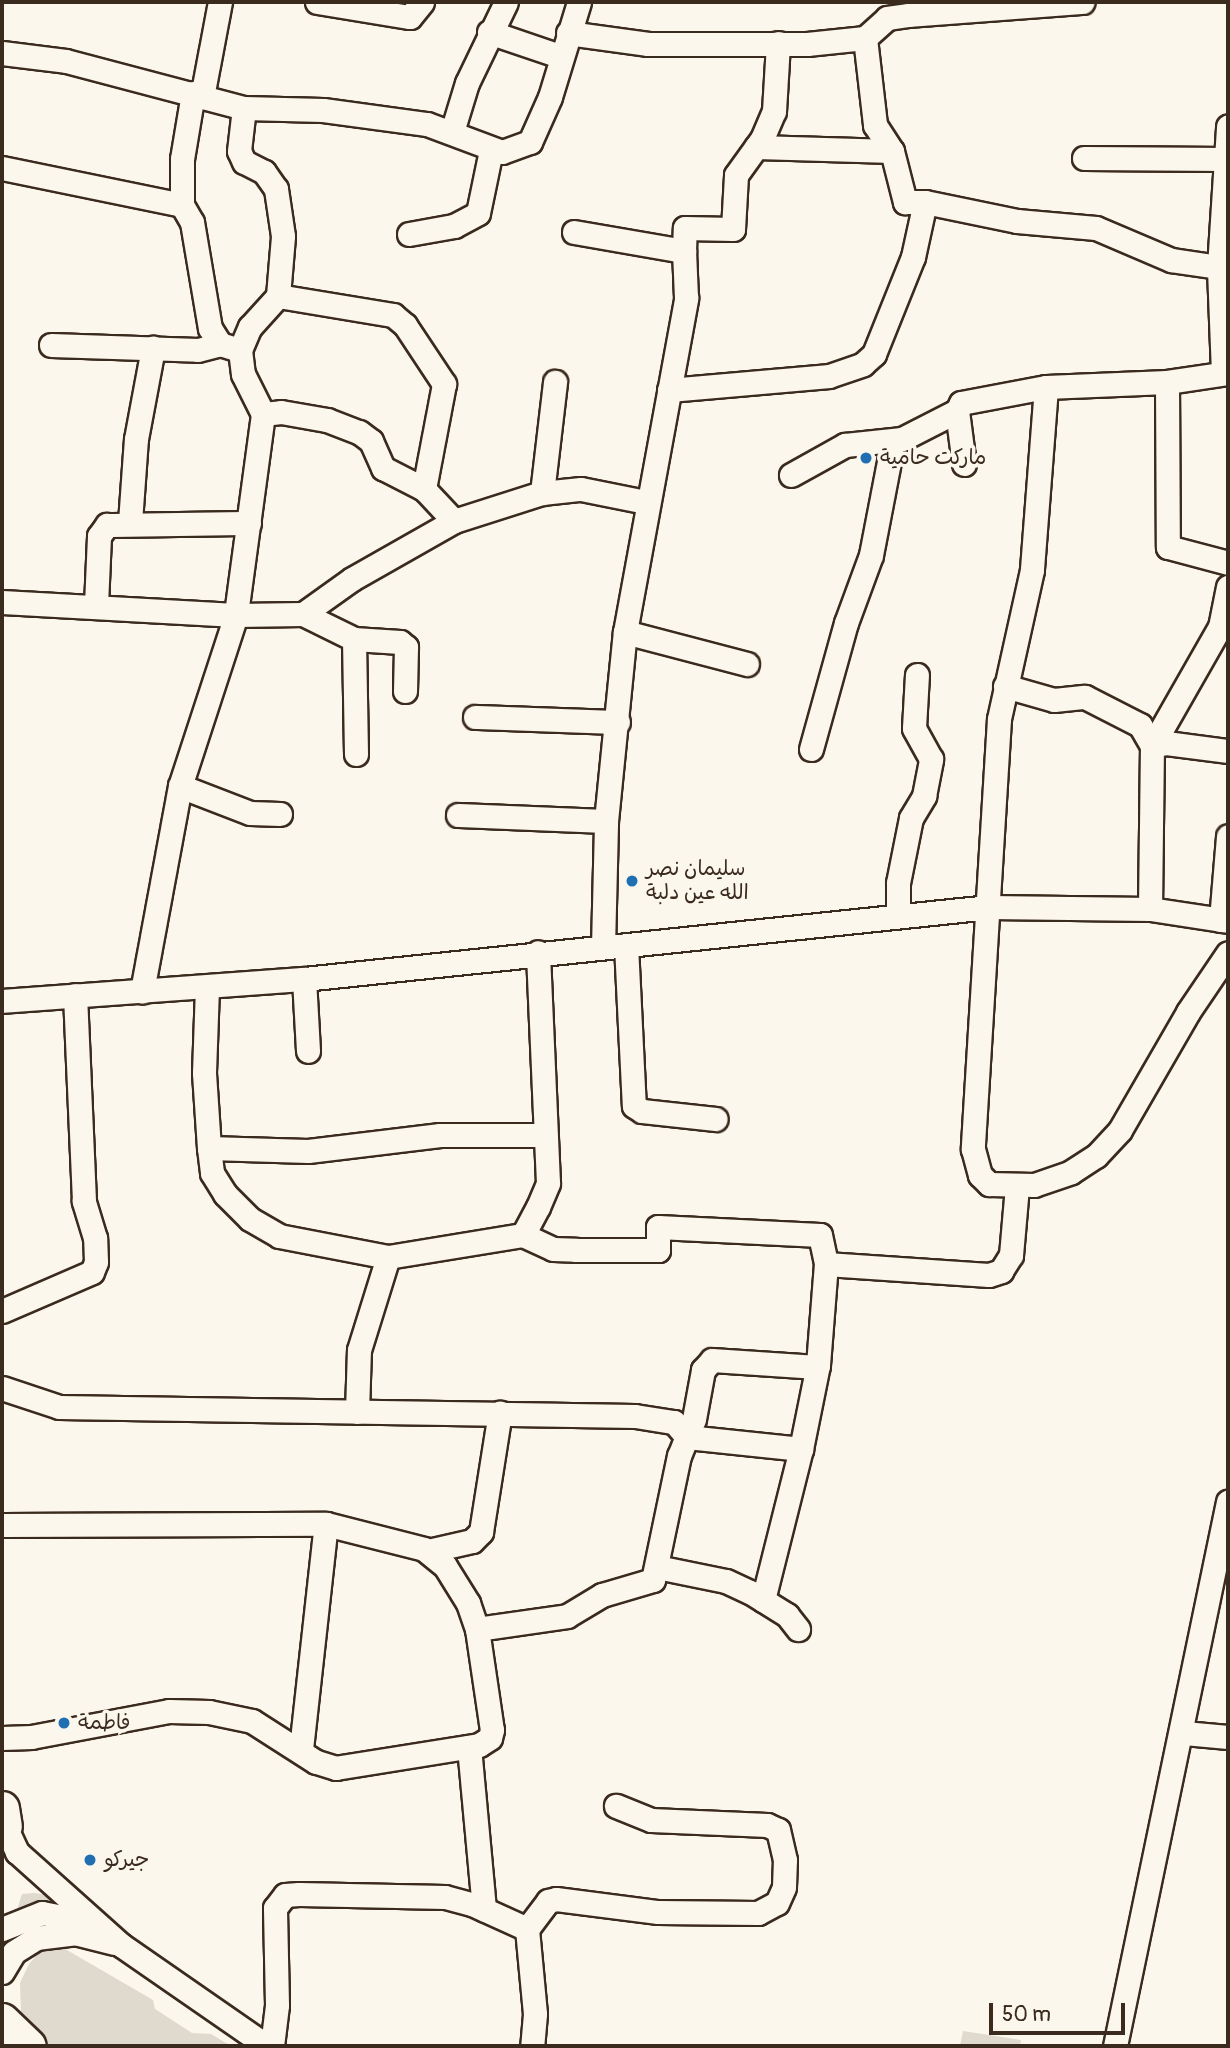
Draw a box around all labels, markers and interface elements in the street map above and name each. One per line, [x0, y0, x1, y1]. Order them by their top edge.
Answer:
place label: ماركت حامية [880, 445, 986, 471]
marker: ماركت حامية [858, 450, 874, 466]
place label: سليمان نصر الله عين دلبة [646, 856, 749, 906]
marker: سليمان نصر الله عين دلبة [624, 873, 640, 889]
place label: فاطمة [78, 1710, 130, 1736]
marker: فاطمة [56, 1715, 72, 1731]
place label: جيركو [104, 1847, 149, 1873]
marker: جيركو [82, 1852, 98, 1868]
scale bar [992, 1988, 1128, 2032]
text: 50 m [1002, 2001, 1051, 2028]

